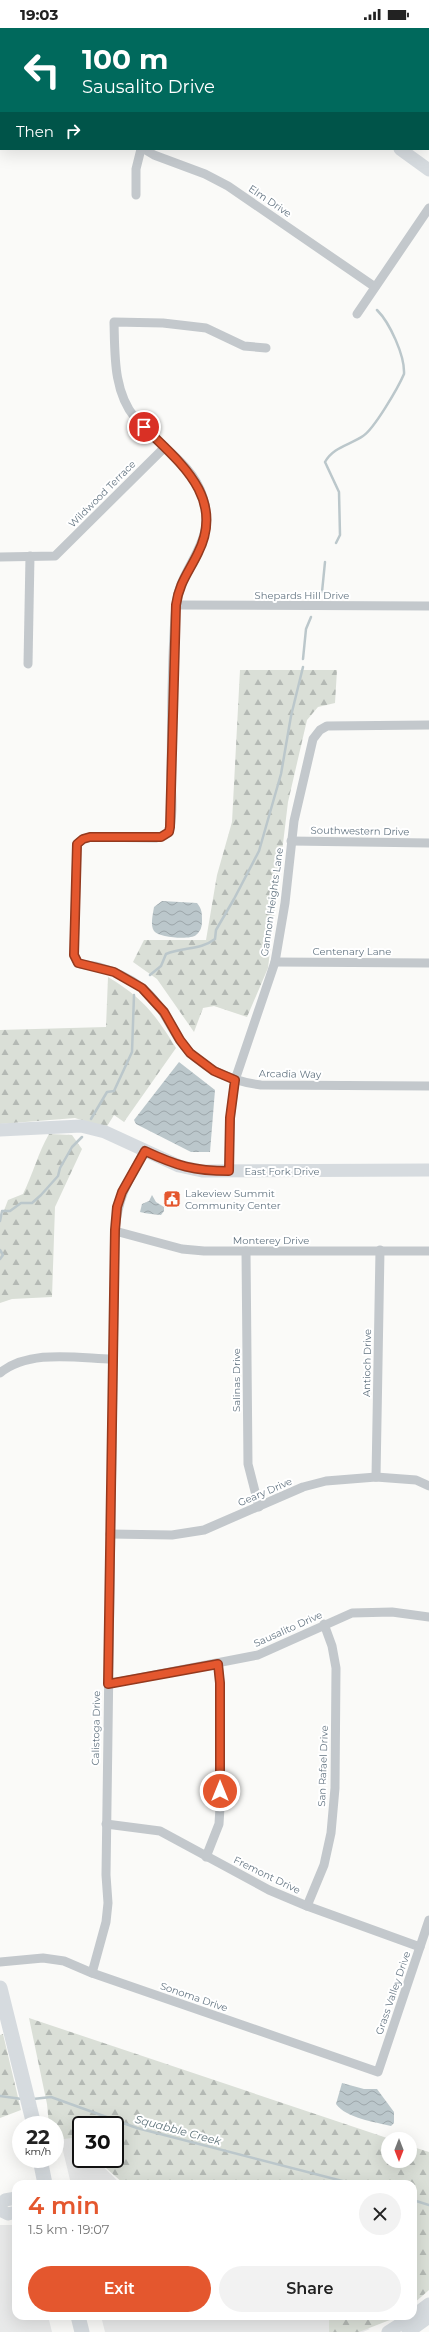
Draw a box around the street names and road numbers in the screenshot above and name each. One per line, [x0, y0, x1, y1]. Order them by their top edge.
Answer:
street label: Elm Drive [246, 182, 294, 220]
street label: Wildwood Terrace [66, 458, 138, 530]
street label: Shepards Hill Drive [255, 589, 349, 602]
street label: Southwestern Drive [310, 824, 410, 838]
street label: Gannon Heights Lane [258, 847, 286, 957]
street label: Centenary Lane [313, 945, 391, 958]
street label: Arcadia Way [259, 1067, 322, 1081]
street label: East Fork Drive [244, 1165, 320, 1178]
street label: Monterey Drive [233, 1234, 309, 1247]
street label: Antioch Drive [360, 1329, 374, 1397]
street label: Salinas Drive [230, 1348, 243, 1412]
street label: Geary Drive [236, 1475, 294, 1509]
street label: Sausalito Drive [252, 1608, 324, 1650]
street label: Calistoga Drive [89, 1690, 103, 1766]
street label: San Rafael Drive [315, 1725, 331, 1807]
street label: Fremont Drive [231, 1853, 303, 1897]
street label: Grass Valley Drive [373, 1950, 413, 2036]
street label: Sonoma Drive [158, 1979, 230, 2015]

